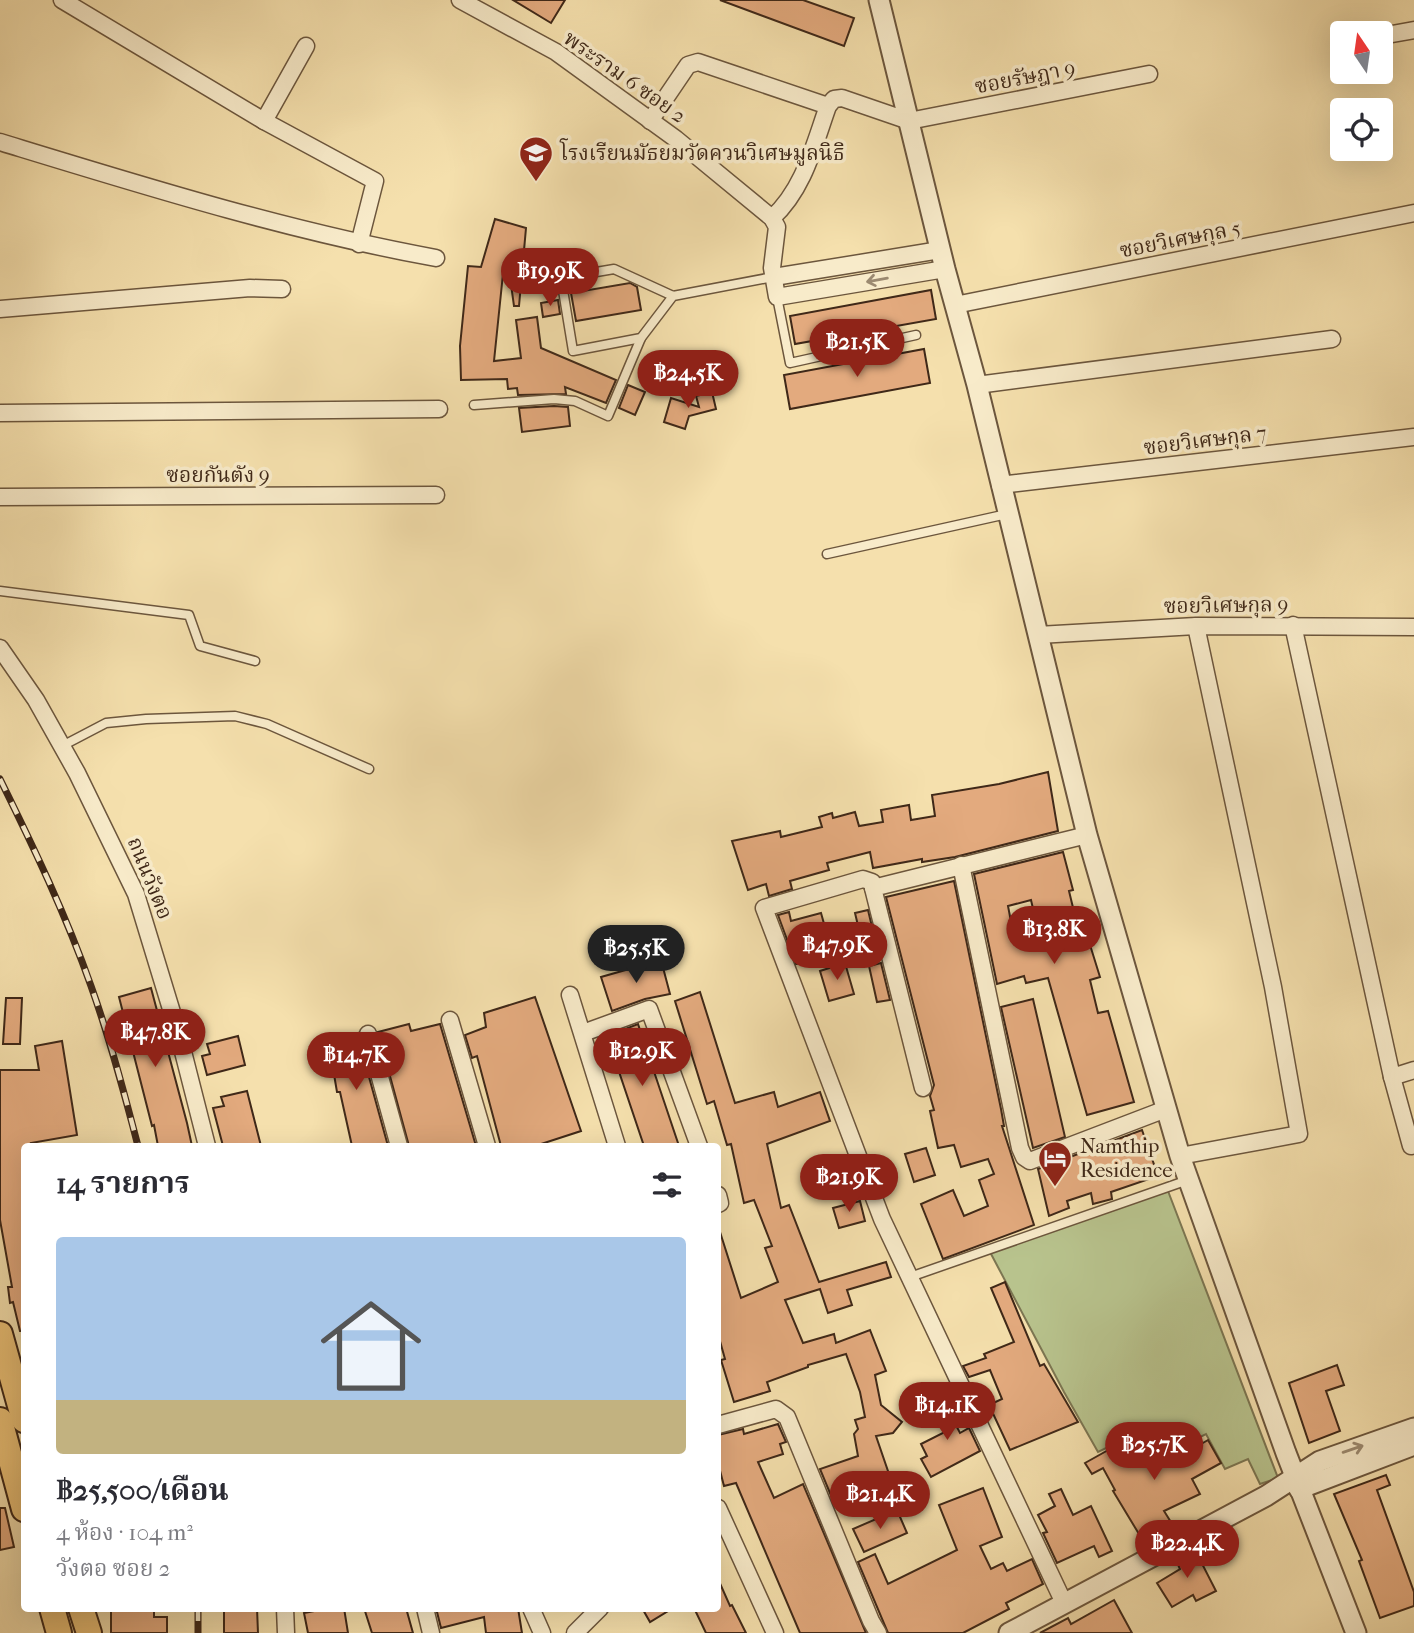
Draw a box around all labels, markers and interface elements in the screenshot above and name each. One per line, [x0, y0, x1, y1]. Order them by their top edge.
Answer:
north arrow [1330, 21, 1393, 84]
map controls [1330, 21, 1393, 161]
street label: พระราม 6 ซอย 2 [559, 26, 691, 128]
street label: ซอยรัษฎา 9 [973, 56, 1077, 98]
button: locate [1330, 98, 1393, 161]
school or university icon: โรงเรียนมัธยมวัดควนวิเศษมูลนิธิ [517, 134, 555, 183]
place label: โรงเรียนมัธยมวัดควนวิเศษมูลนิธิ [559, 138, 845, 166]
street label: ซอยวิเศษกุล 5 [1118, 216, 1243, 264]
pin: ฿19.9K [493, 248, 607, 308]
text: ฿19.9K [517, 257, 583, 284]
one-way arrow [866, 274, 889, 287]
pin: ฿21.5K [800, 320, 914, 379]
text: ฿21.5K [825, 328, 889, 355]
pin: ฿24.5K [631, 350, 745, 410]
text: ฿24.5K [653, 359, 723, 386]
street label: ซอยวิเศษกุล 7 [1142, 421, 1268, 461]
street label: ซอยกันตัง 9 [166, 463, 270, 487]
street label: ซอยวิเศษกุล 9 [1163, 592, 1289, 620]
street label: ถนนวังตอ [123, 833, 177, 923]
pin: ฿13.8K [997, 906, 1111, 966]
text: ฿13.8K [1022, 915, 1086, 942]
pin: ฿47.9K [780, 922, 894, 982]
pin: ฿25.5K [579, 926, 693, 985]
text: ฿47.9K [802, 931, 872, 958]
text: ฿25.5K [604, 934, 668, 961]
pin: ฿47.8K [98, 1010, 212, 1069]
text: ฿47.8K [120, 1018, 190, 1045]
pin: ฿12.9K [585, 1028, 699, 1088]
pin: ฿14.7K [299, 1032, 413, 1092]
text: ฿12.9K [609, 1037, 675, 1064]
text: ฿14.7K [323, 1041, 389, 1068]
place label: Namthip Residence [1080, 1134, 1173, 1182]
hotel icon: Namthip Residence [1036, 1139, 1074, 1188]
pin: ฿21.9K [792, 1154, 906, 1214]
text: ฿21.9K [816, 1163, 882, 1190]
text: 14 รายการ [56, 1166, 190, 1201]
icon: filters [648, 1166, 686, 1204]
icon: home [308, 1283, 434, 1409]
pin: ฿14.1K [890, 1382, 1004, 1442]
text: ฿14.1K [915, 1391, 979, 1418]
pin: ฿25.7K [1097, 1422, 1211, 1482]
text: ฿25.7K [1121, 1431, 1187, 1458]
one-way arrow [1342, 1442, 1364, 1454]
pin: ฿21.4K [823, 1472, 937, 1531]
text: ฿25,500/เดือน [56, 1473, 229, 1508]
text: ฿21.4K [846, 1480, 914, 1507]
text: 4 ห้อง · 104 m² [56, 1519, 193, 1546]
pin: ฿22.4K [1130, 1520, 1244, 1580]
text: ฿22.4K [1151, 1529, 1223, 1556]
text: วังตอ ซอย 2 [56, 1555, 170, 1582]

